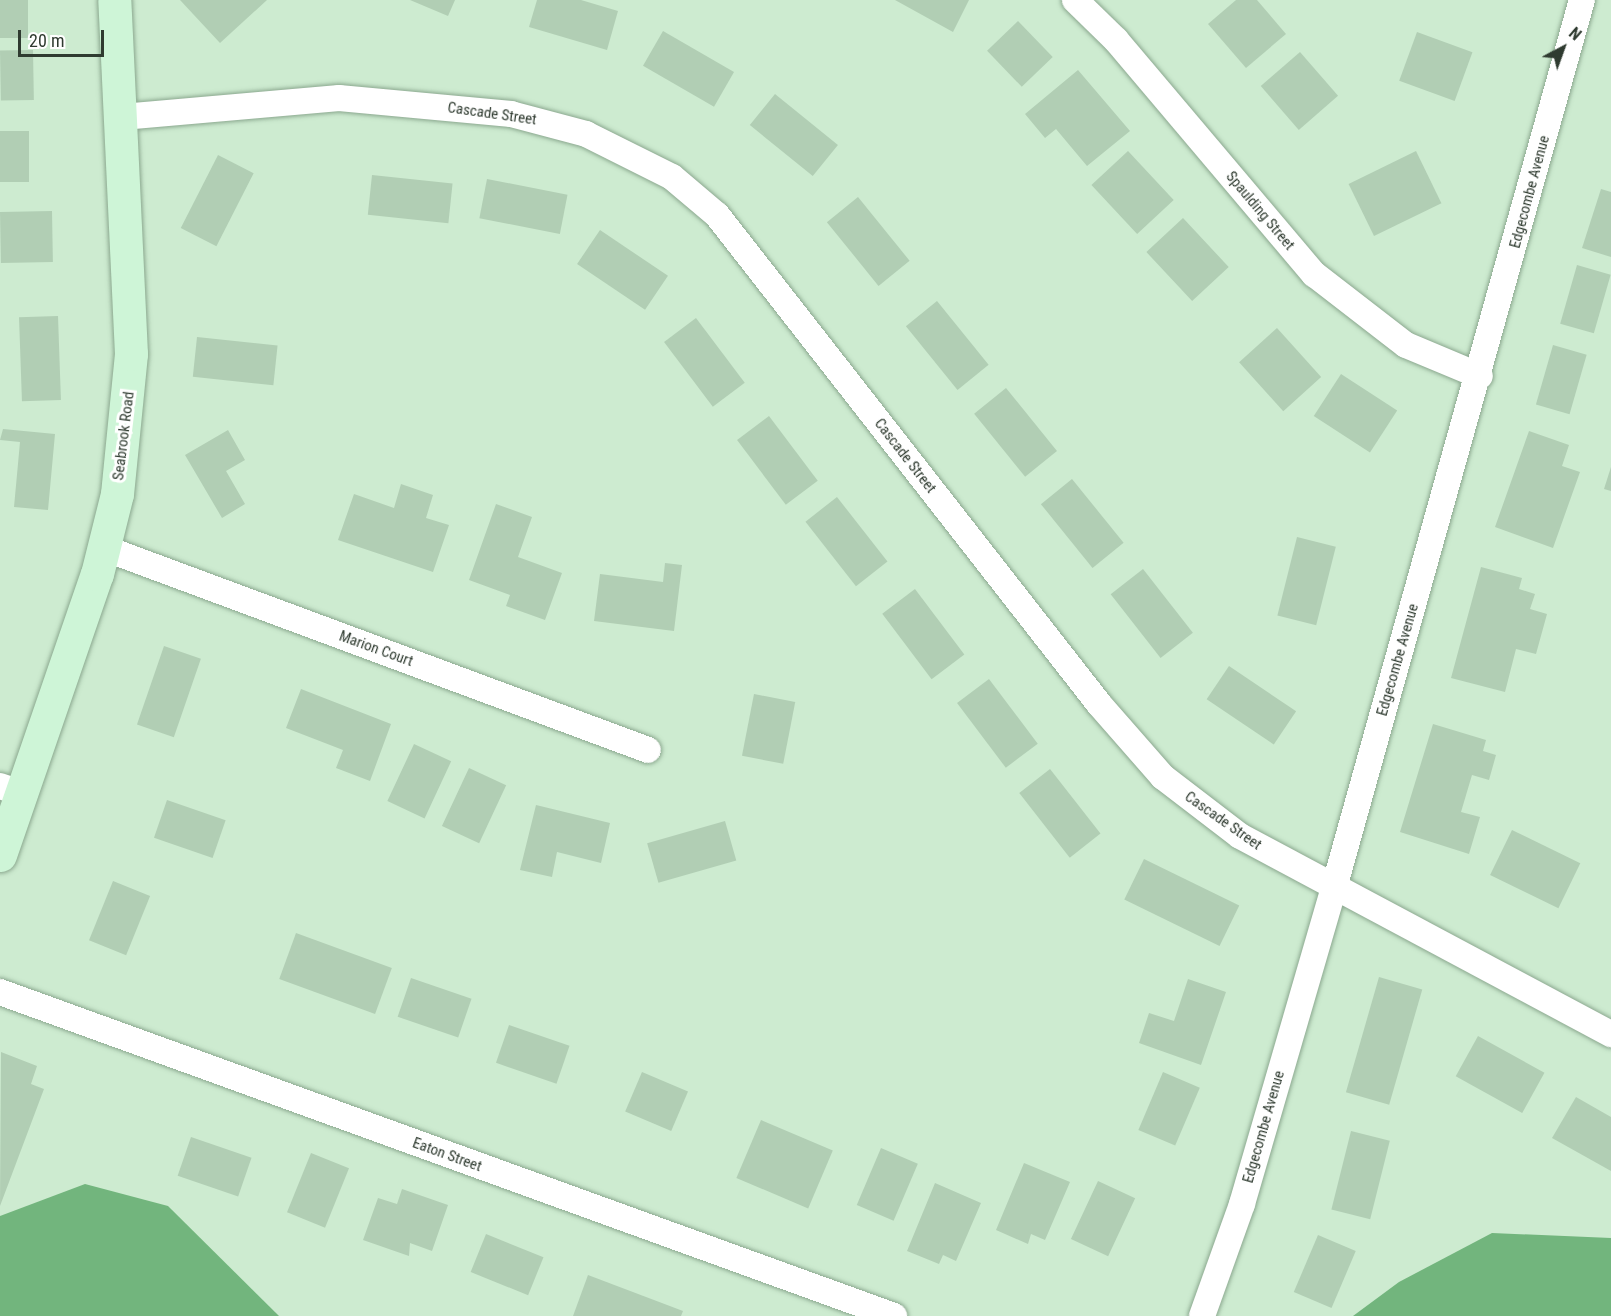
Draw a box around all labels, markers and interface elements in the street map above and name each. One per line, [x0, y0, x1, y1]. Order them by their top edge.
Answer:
scale bar [21, 18, 106, 56]
north arrow [1533, 18, 1593, 78]
text: N [1565, 24, 1585, 44]
text: 20 m [29, 30, 64, 51]
street label: Cascade Street [446, 99, 538, 129]
street label: Edgecombe Avenue [1506, 134, 1554, 250]
street label: Spaulding Street [1222, 168, 1298, 254]
street label: Seabrook Road [110, 391, 138, 481]
street label: Cascade Street [870, 415, 940, 497]
street label: Edgecombe Avenue [1373, 602, 1423, 718]
street label: Marion Court [337, 627, 415, 671]
street label: Cascade Street [1181, 788, 1265, 854]
street label: Edgecombe Avenue [1239, 1069, 1289, 1185]
street label: Eaton Street [410, 1134, 484, 1176]

